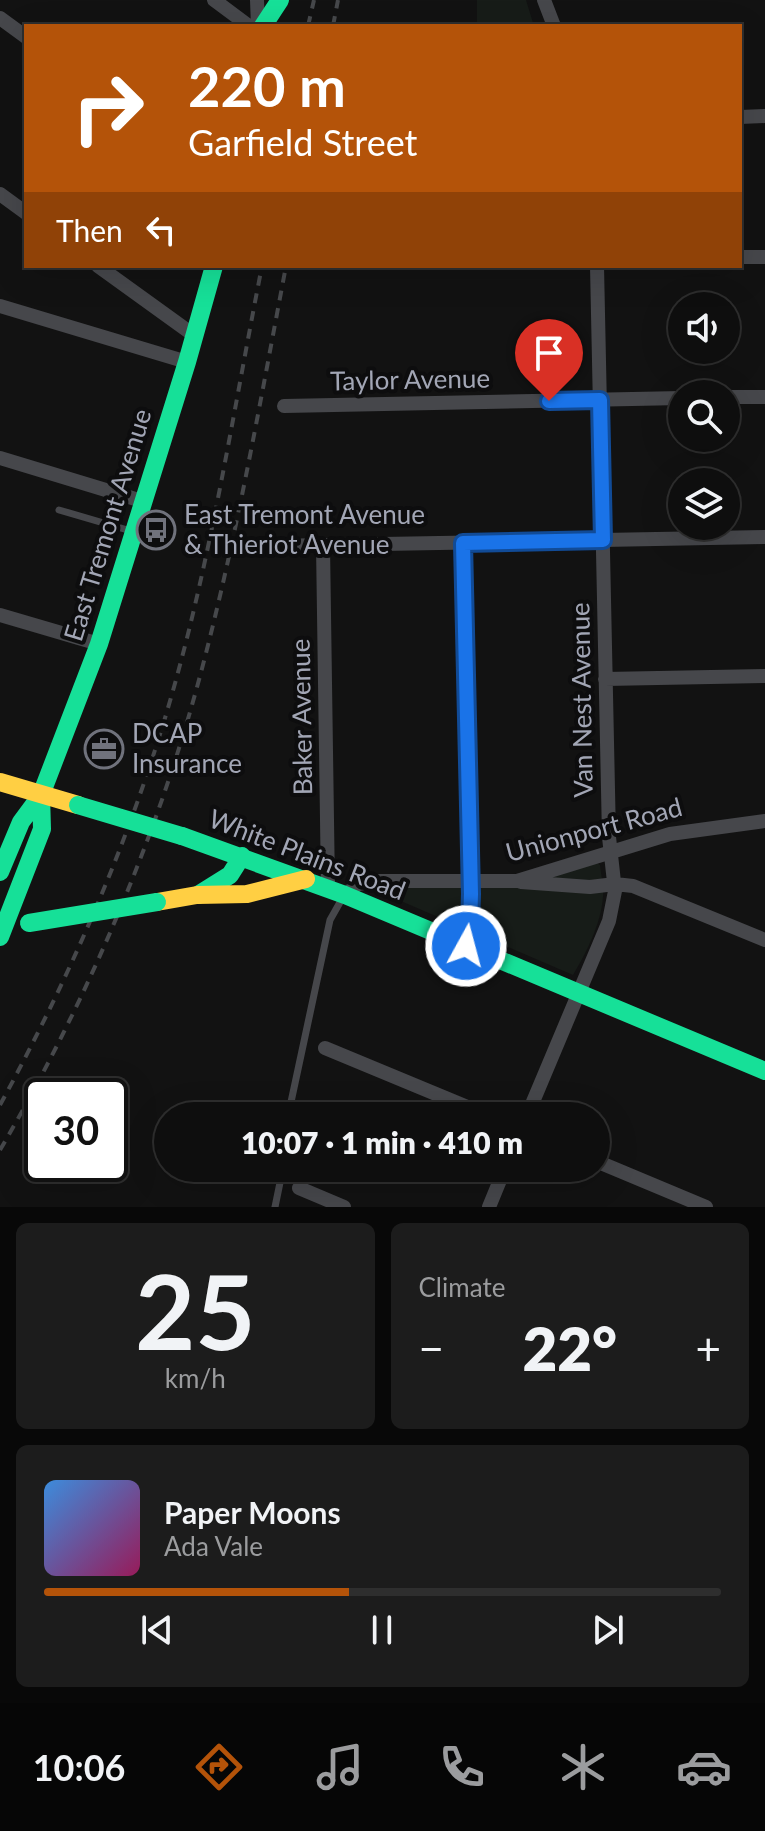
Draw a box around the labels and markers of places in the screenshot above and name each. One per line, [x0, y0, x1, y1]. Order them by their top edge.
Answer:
pin [515, 319, 583, 401]
place label: East Tremont Avenue & Thieriot Avenue [184, 498, 425, 560]
bus stop icon: East Tremont Avenue & Thieriot Avenue [135, 509, 177, 551]
place label: DCAP Insurance [132, 717, 242, 779]
office icon: DCAP Insurance [83, 728, 125, 770]

